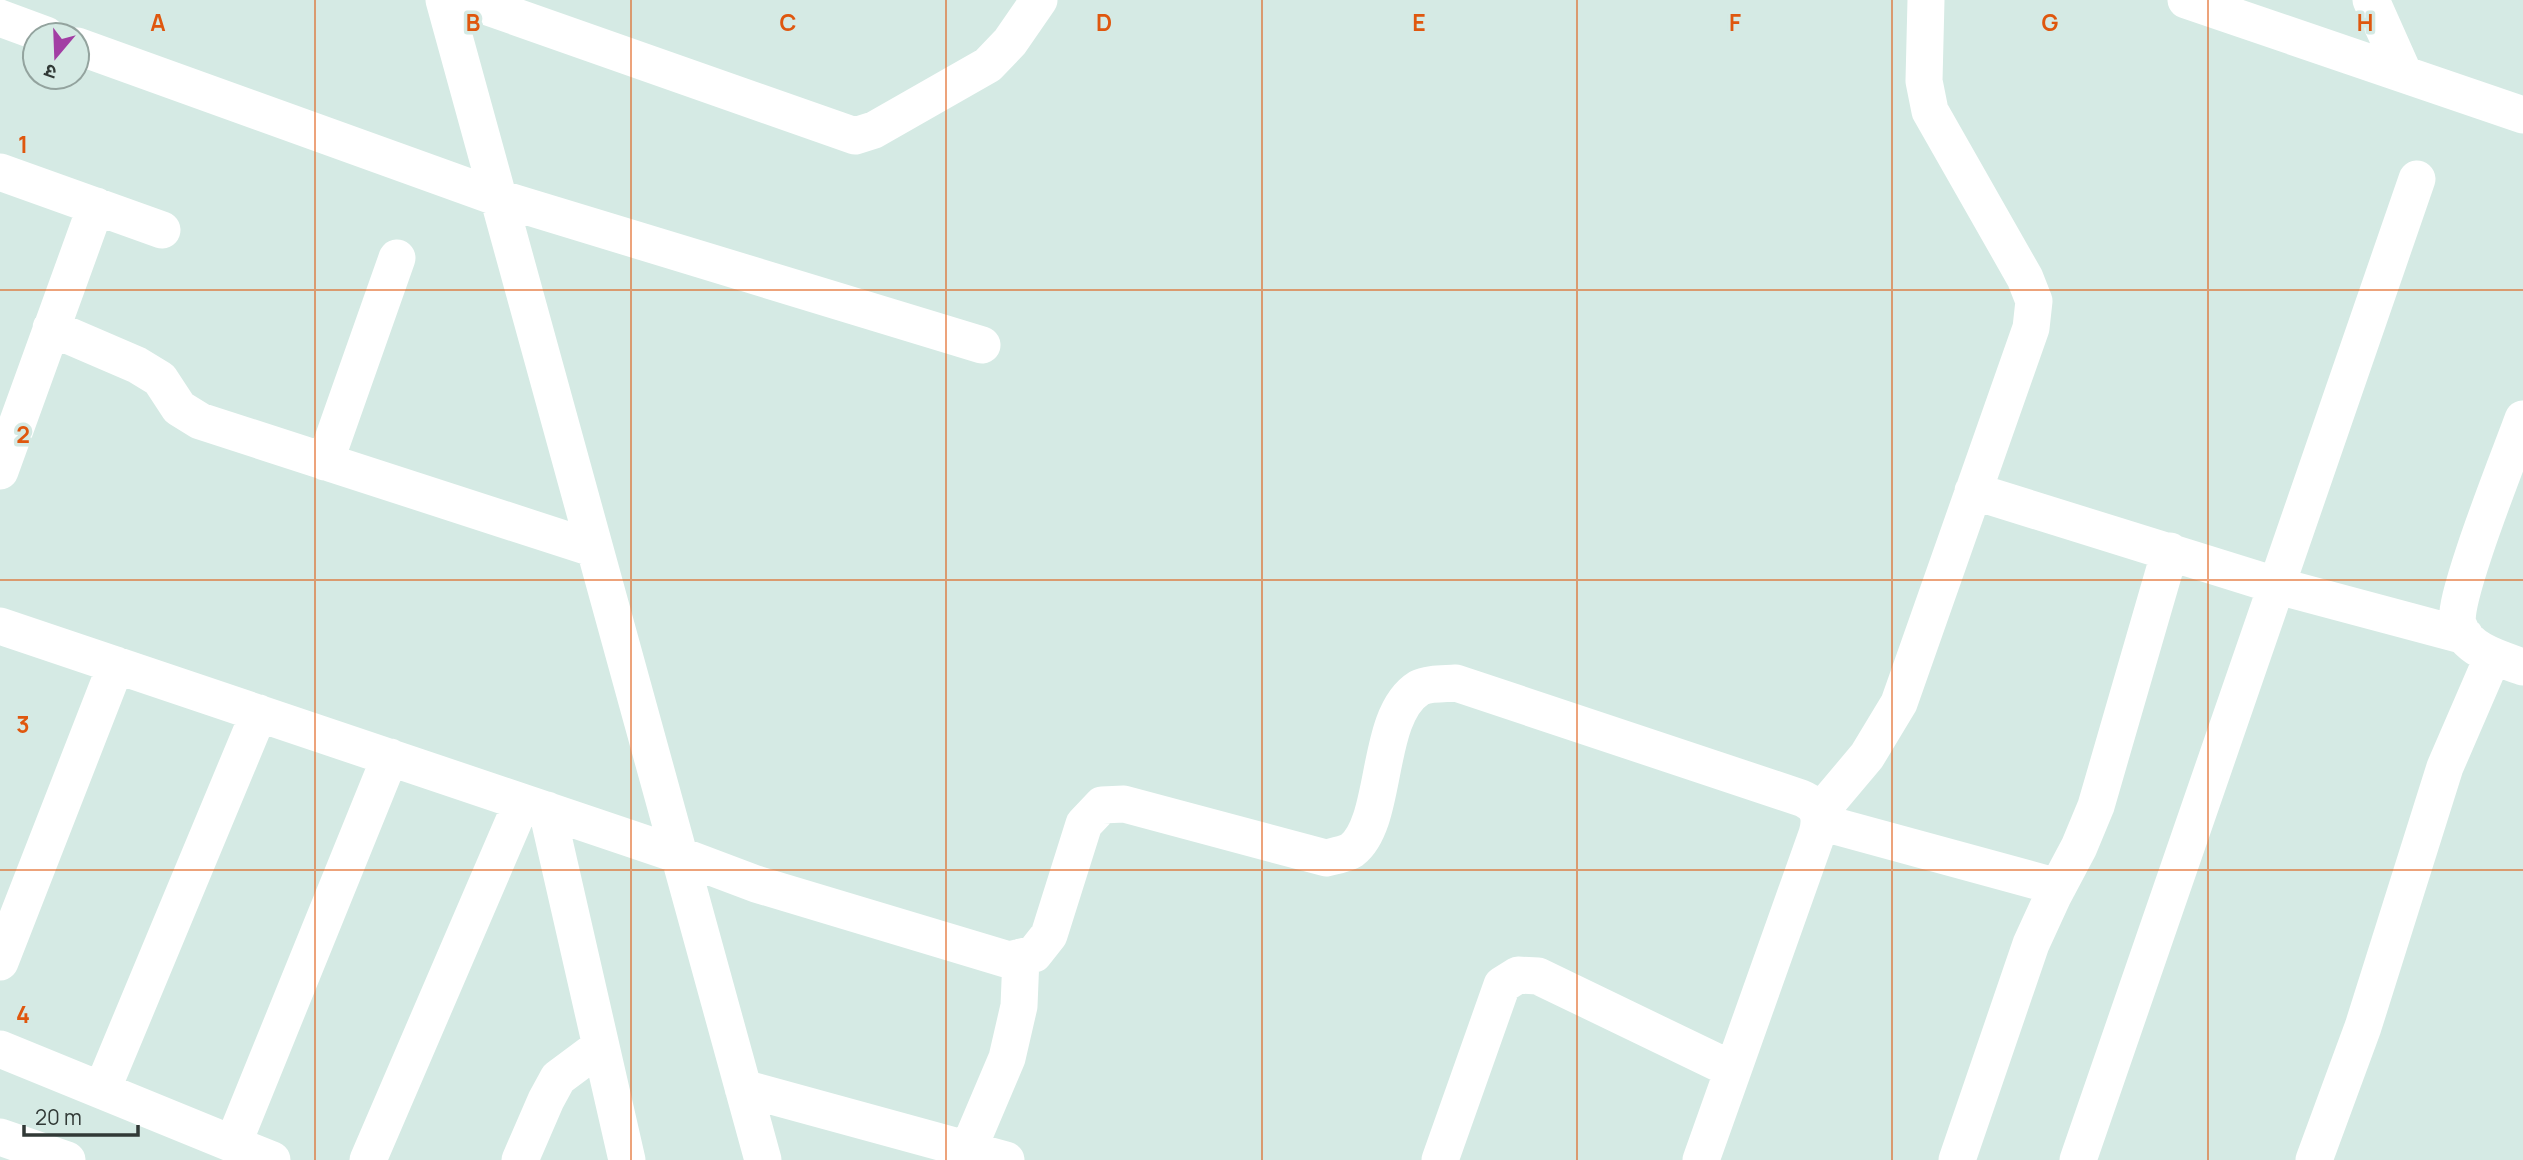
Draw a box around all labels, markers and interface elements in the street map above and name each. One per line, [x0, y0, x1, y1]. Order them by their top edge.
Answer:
text: A [150, 6, 166, 38]
text: B [466, 6, 480, 38]
text: C [780, 6, 797, 38]
text: D [1096, 6, 1112, 38]
text: E [1412, 6, 1426, 38]
text: F [1729, 6, 1741, 38]
text: G [2042, 6, 2059, 38]
text: H [2357, 6, 2373, 38]
north arrow [21, 21, 91, 91]
text: उ [40, 58, 60, 86]
text: 1 [18, 128, 28, 160]
text: 2 [16, 418, 30, 450]
text: 3 [16, 708, 30, 740]
text: 4 [16, 998, 30, 1030]
scale bar [24, 1094, 138, 1138]
text: 20 m [35, 1103, 82, 1131]

